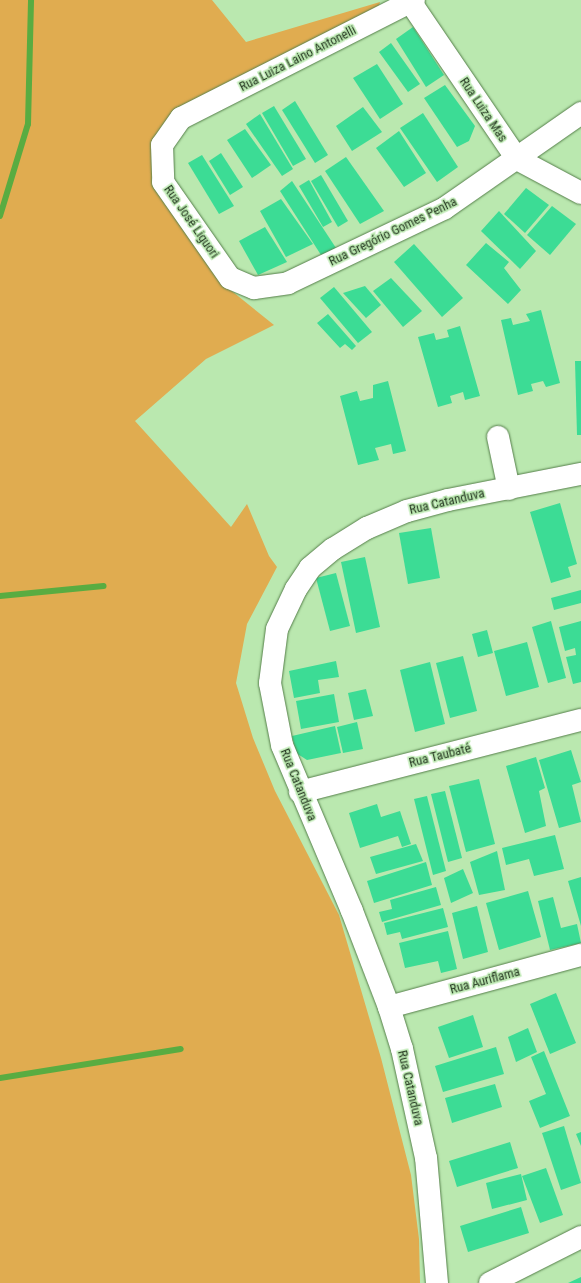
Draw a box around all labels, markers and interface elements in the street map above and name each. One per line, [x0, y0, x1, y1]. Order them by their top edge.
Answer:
street label: Rua Luiza Laino Antonelli [237, 23, 359, 95]
street label: Rua Luiza Mas [456, 75, 510, 145]
street label: Rua José Liguori [160, 182, 222, 262]
street label: Rua Gregório Gomes Penha [326, 194, 460, 270]
street label: Rua Catanduva [408, 486, 486, 518]
street label: Rua Taubaté [407, 741, 473, 771]
street label: Rua Catanduva [276, 746, 320, 824]
street label: Rua Auriflama [448, 964, 522, 998]
street label: Rua Catanduva [394, 1049, 426, 1127]

